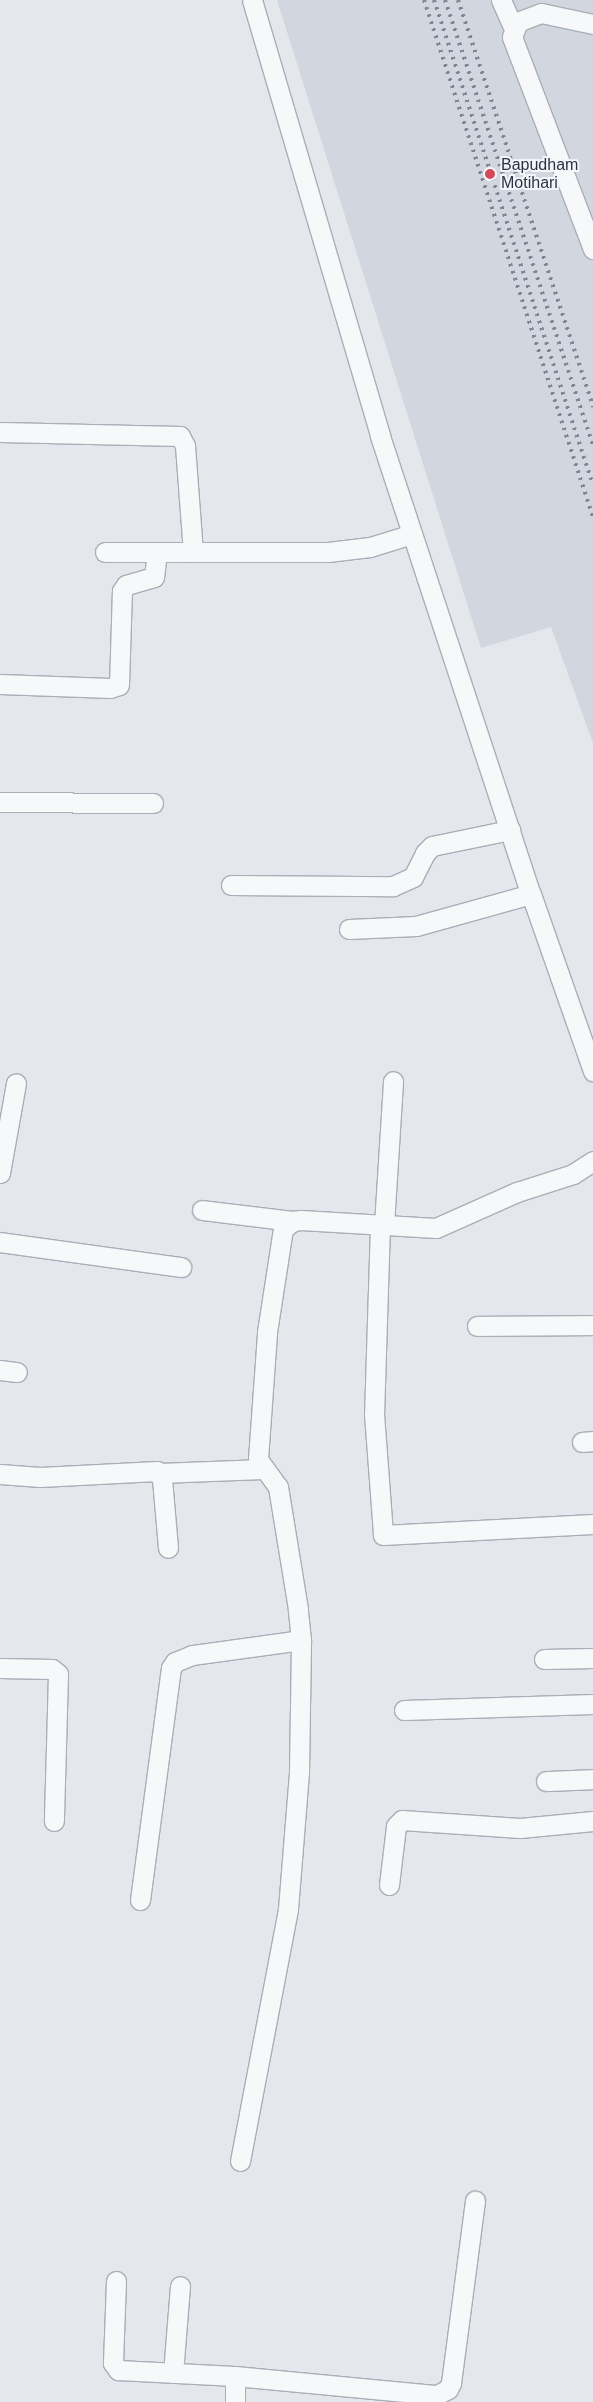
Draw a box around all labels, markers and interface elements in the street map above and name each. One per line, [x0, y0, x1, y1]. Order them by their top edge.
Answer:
place label: Bapudham Motihari [501, 155, 578, 193]
marker: Bapudham Motihari [483, 167, 497, 181]

